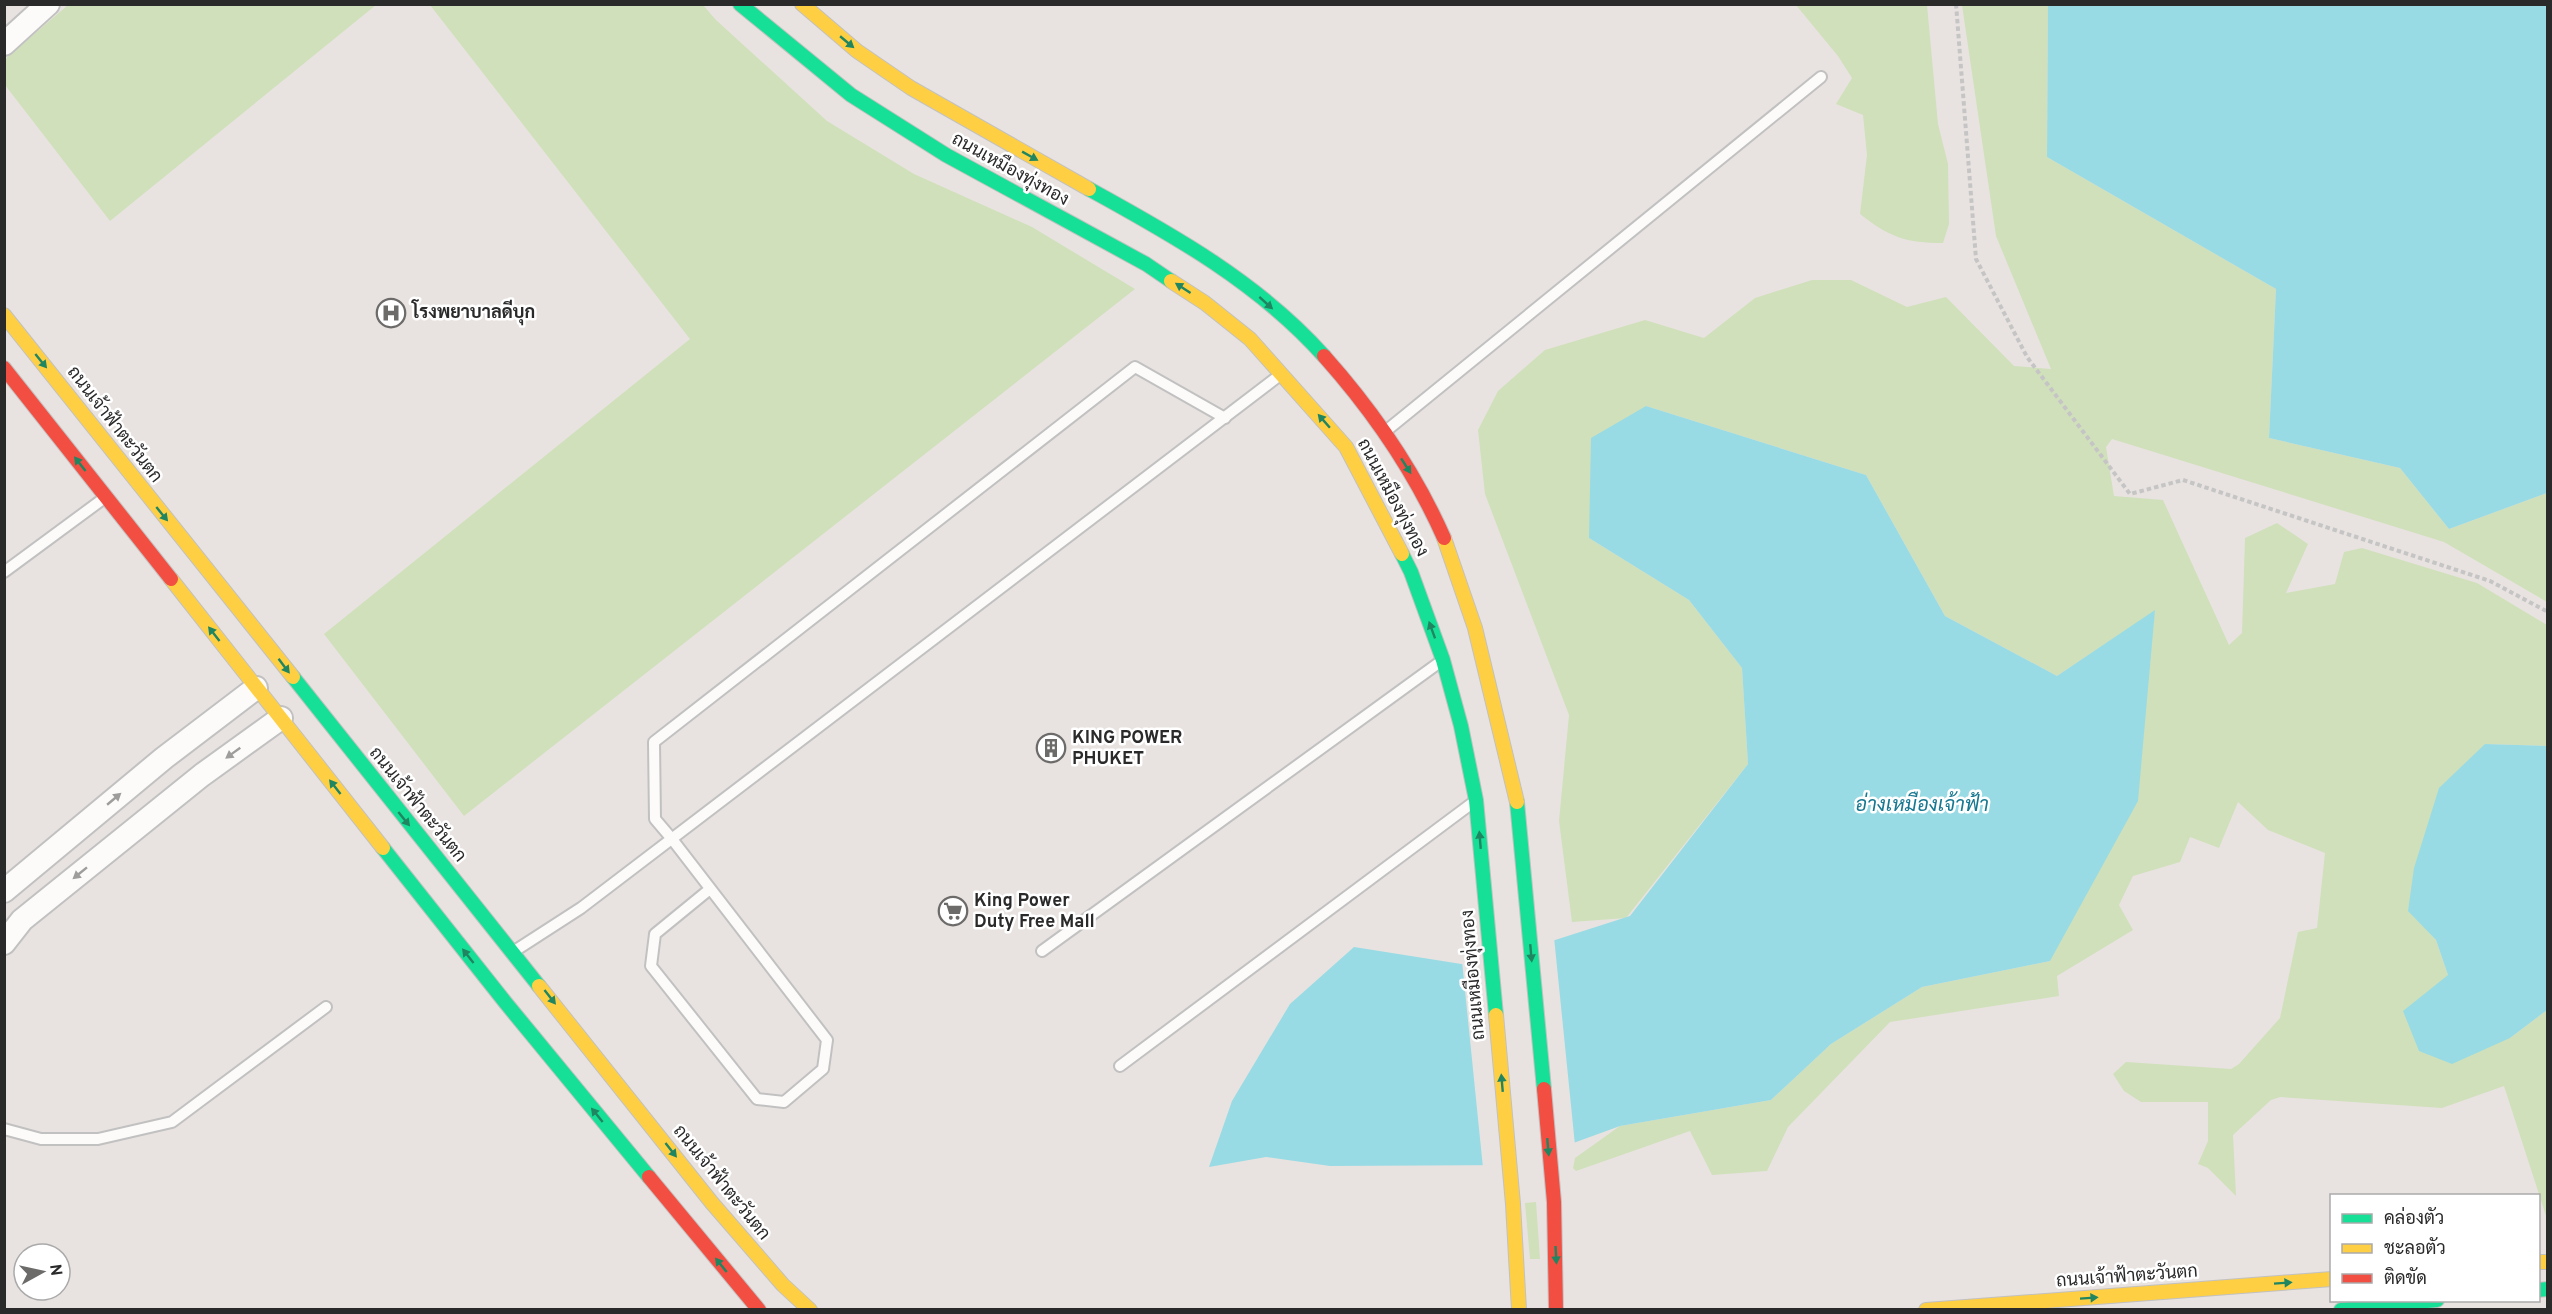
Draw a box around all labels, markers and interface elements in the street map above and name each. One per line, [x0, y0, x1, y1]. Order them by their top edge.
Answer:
one-way arrow [839, 35, 854, 48]
street label: ถนนเหมืองทุ่งทอง [947, 126, 1074, 212]
one-way arrow [1022, 151, 1039, 161]
one-way arrow [1174, 283, 1191, 294]
one-way arrow [1259, 296, 1274, 310]
hospital icon: โรงพยาบาลดีบุก [375, 297, 407, 329]
place label: โรงพยาบาลดีบุก [411, 299, 535, 326]
one-way arrow [35, 353, 47, 368]
street label: ถนนเจ้าฟ้าตะวันตก [61, 361, 168, 488]
one-way arrow [1318, 414, 1331, 429]
street label: ถนนเหมืองทุ่งทอง [1351, 434, 1435, 561]
one-way arrow [73, 456, 86, 472]
one-way arrow [1401, 458, 1412, 474]
one-way arrow [155, 506, 168, 522]
one-way arrow [1427, 621, 1437, 639]
one-way arrow [208, 626, 220, 641]
one-way arrow [277, 658, 290, 674]
place label: KING POWER PHUKET [1072, 727, 1183, 771]
building icon: KING POWER PHUKET [1035, 732, 1067, 764]
street label: ถนนเจ้าฟ้าตะวันตก [363, 741, 472, 867]
one-way arrow [226, 746, 241, 758]
one-way arrow [329, 779, 341, 794]
water label: อ่างเหมืองเจ้าฟ้า [1855, 791, 1989, 819]
one-way arrow [106, 793, 121, 806]
one-way arrow [398, 811, 411, 827]
one-way arrow [1475, 831, 1485, 850]
one-way arrow [72, 867, 88, 880]
place label: King Power Duty Free Mall [974, 890, 1095, 934]
supermarket icon: King Power Duty Free Mall [937, 895, 969, 927]
street label: ถนนเหมืองทุ่งทอง [1455, 909, 1491, 1041]
one-way arrow [1526, 943, 1536, 962]
one-way arrow [462, 948, 475, 964]
one-way arrow [544, 989, 557, 1005]
one-way arrow [1497, 1074, 1507, 1093]
one-way arrow [591, 1107, 604, 1122]
street label: ถนนเจ้าฟ้าตะวันตก [667, 1119, 776, 1245]
one-way arrow [1543, 1137, 1553, 1156]
one-way arrow [664, 1142, 677, 1157]
legend [2330, 1194, 2540, 1302]
text: คล่องตัว [2384, 1206, 2444, 1231]
text: ชะลอตัว [2384, 1237, 2446, 1261]
north arrow [12, 1242, 72, 1302]
one-way arrow [1552, 1245, 1561, 1264]
one-way arrow [715, 1258, 728, 1273]
street label: ถนนเจ้าฟ้าตะวันตก [2055, 1259, 2199, 1293]
text: N [44, 1263, 66, 1277]
text: ติดขัด [2384, 1267, 2427, 1291]
one-way arrow [2274, 1278, 2293, 1288]
one-way arrow [2079, 1293, 2098, 1303]

